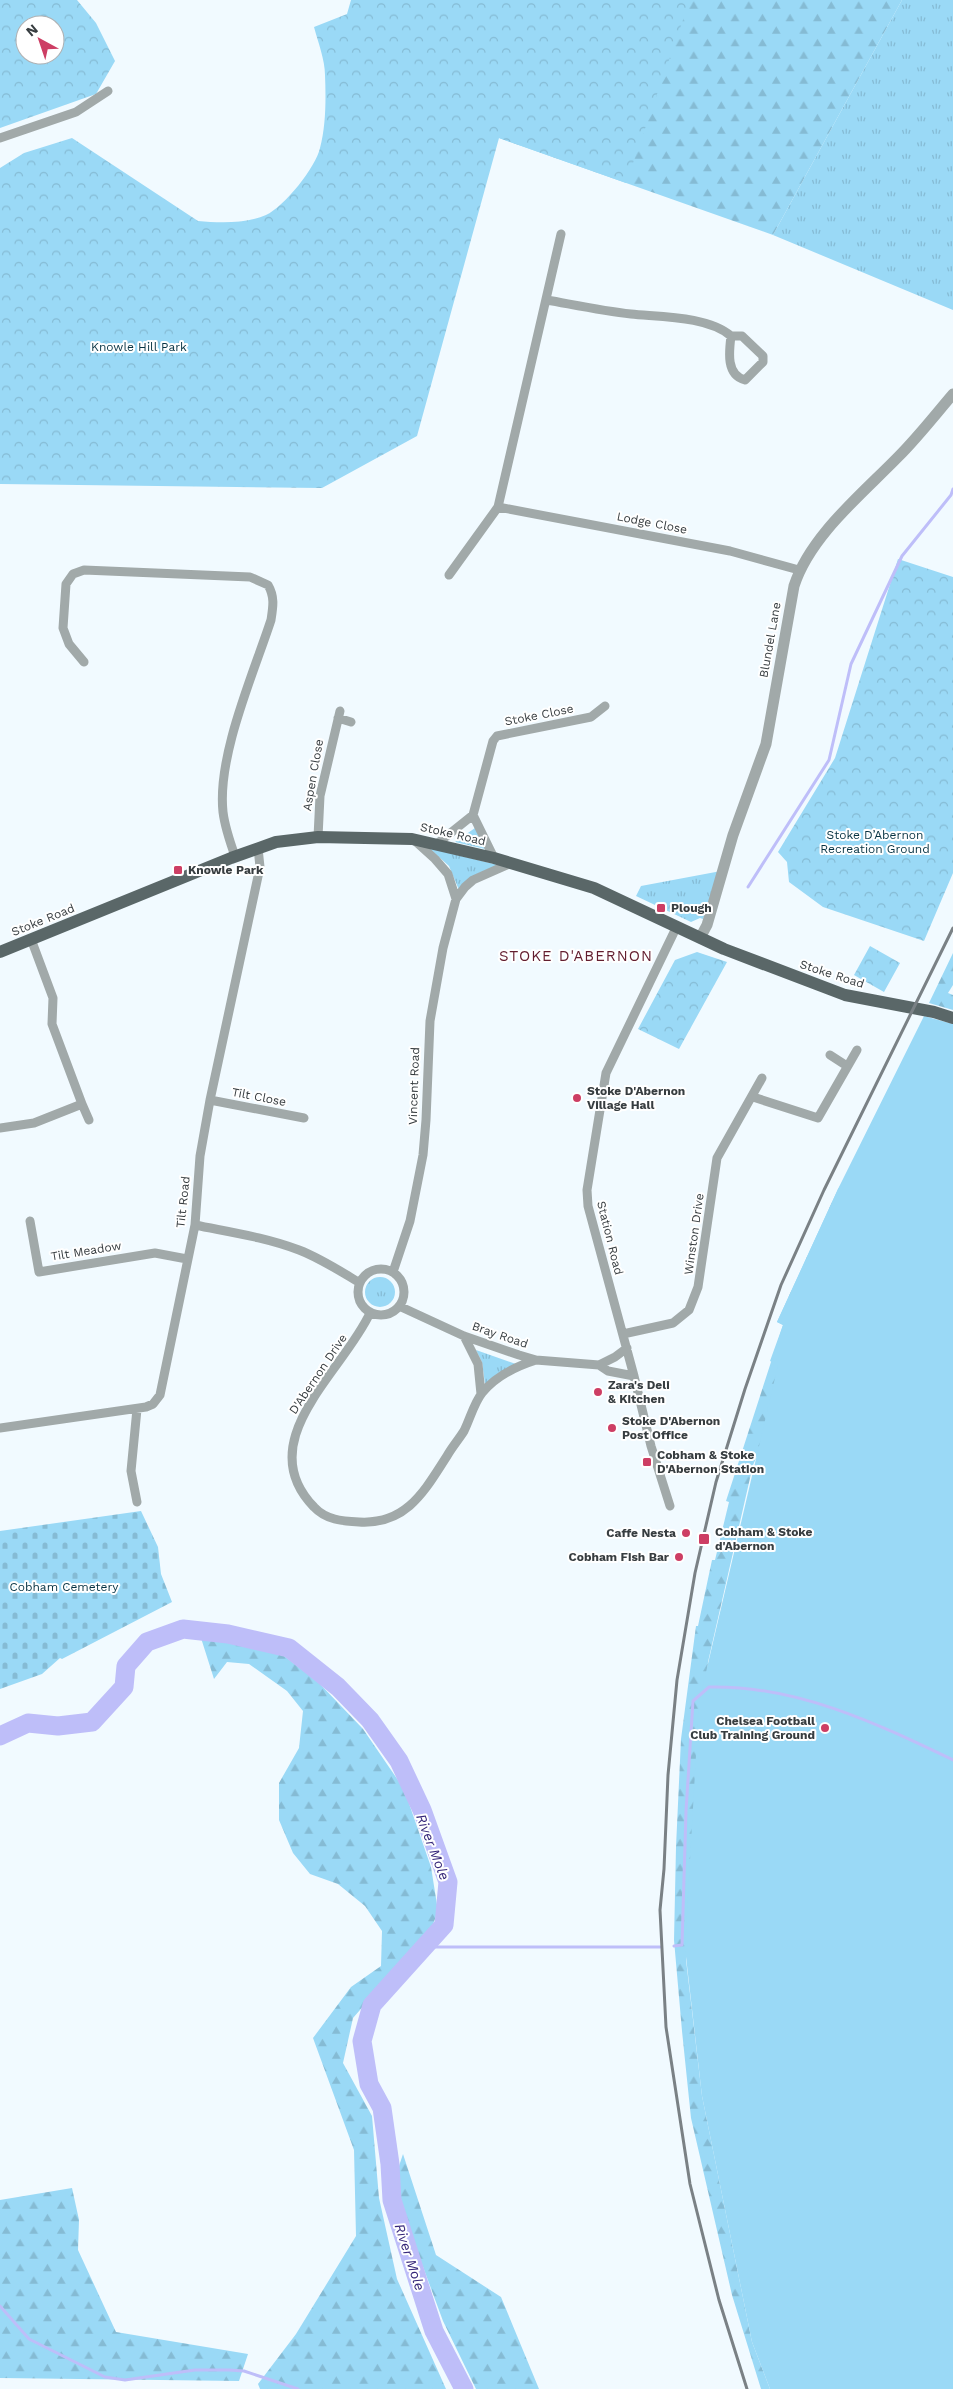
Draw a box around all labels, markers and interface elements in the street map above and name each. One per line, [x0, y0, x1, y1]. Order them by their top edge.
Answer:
north arrow [15, 15, 65, 65]
text: N [23, 21, 41, 40]
park label: Knowle Hill Park [91, 340, 187, 354]
street label: Lodge Close [616, 509, 688, 537]
street label: Blundel Lane [756, 601, 784, 679]
street label: Stoke Close [503, 701, 575, 729]
street label: Aspen Close [300, 738, 326, 812]
street label: Stoke Road [419, 820, 487, 848]
park label: Stoke D’Abernon Recreation Ground [820, 828, 930, 856]
place label: Knowle Park [188, 863, 264, 877]
marker: Knowle Park [172, 864, 184, 876]
street label: Stoke Road [9, 901, 77, 939]
place label: Plough [671, 901, 712, 915]
marker: Plough [655, 902, 667, 914]
district label: STOKE D'ABERNON [499, 947, 653, 965]
street label: Stoke Road [798, 957, 866, 991]
street label: Vincent Road [406, 1047, 422, 1125]
place label: Stoke D'Abernon Village Hall [587, 1084, 685, 1112]
street label: Tilt Close [231, 1085, 287, 1109]
marker: Stoke D'Abernon Village Hall [571, 1092, 583, 1104]
street label: Tilt Road [173, 1175, 193, 1229]
street label: Winston Drive [681, 1192, 707, 1276]
street label: Station Road [594, 1200, 626, 1276]
street label: Tilt Meadow [50, 1239, 122, 1263]
street label: Bray Road [470, 1319, 530, 1351]
street label: D'Abernon Drive [286, 1331, 350, 1417]
place label: Zara's Deli & Kitchen [608, 1378, 670, 1406]
marker: Zara's Deli & Kitchen [592, 1386, 604, 1398]
place label: Stoke D'Abernon Post Office [622, 1414, 720, 1442]
marker: Stoke D'Abernon Post Office [606, 1422, 618, 1434]
place label: Cobham & Stoke D'Abernon Station [657, 1448, 764, 1476]
marker: Cobham & Stoke D'Abernon Station [641, 1456, 653, 1468]
place label: Cobham & Stoke d'Abernon [715, 1525, 812, 1553]
place label: Caffe Nesta [606, 1526, 676, 1540]
marker: Caffe Nesta [680, 1527, 692, 1539]
marker: Cobham & Stoke d'Abernon [697, 1532, 711, 1546]
place label: Cobham Fish Bar [569, 1550, 670, 1564]
marker: Cobham Fish Bar [673, 1551, 685, 1563]
park label: Cobham Cemetery [9, 1580, 119, 1594]
place label: Chelsea Football Club Training Ground [690, 1714, 815, 1742]
marker: Chelsea Football Club Training Ground [819, 1722, 831, 1734]
water label: River Mole [413, 1812, 453, 1882]
water label: River Mole [392, 2221, 428, 2293]

